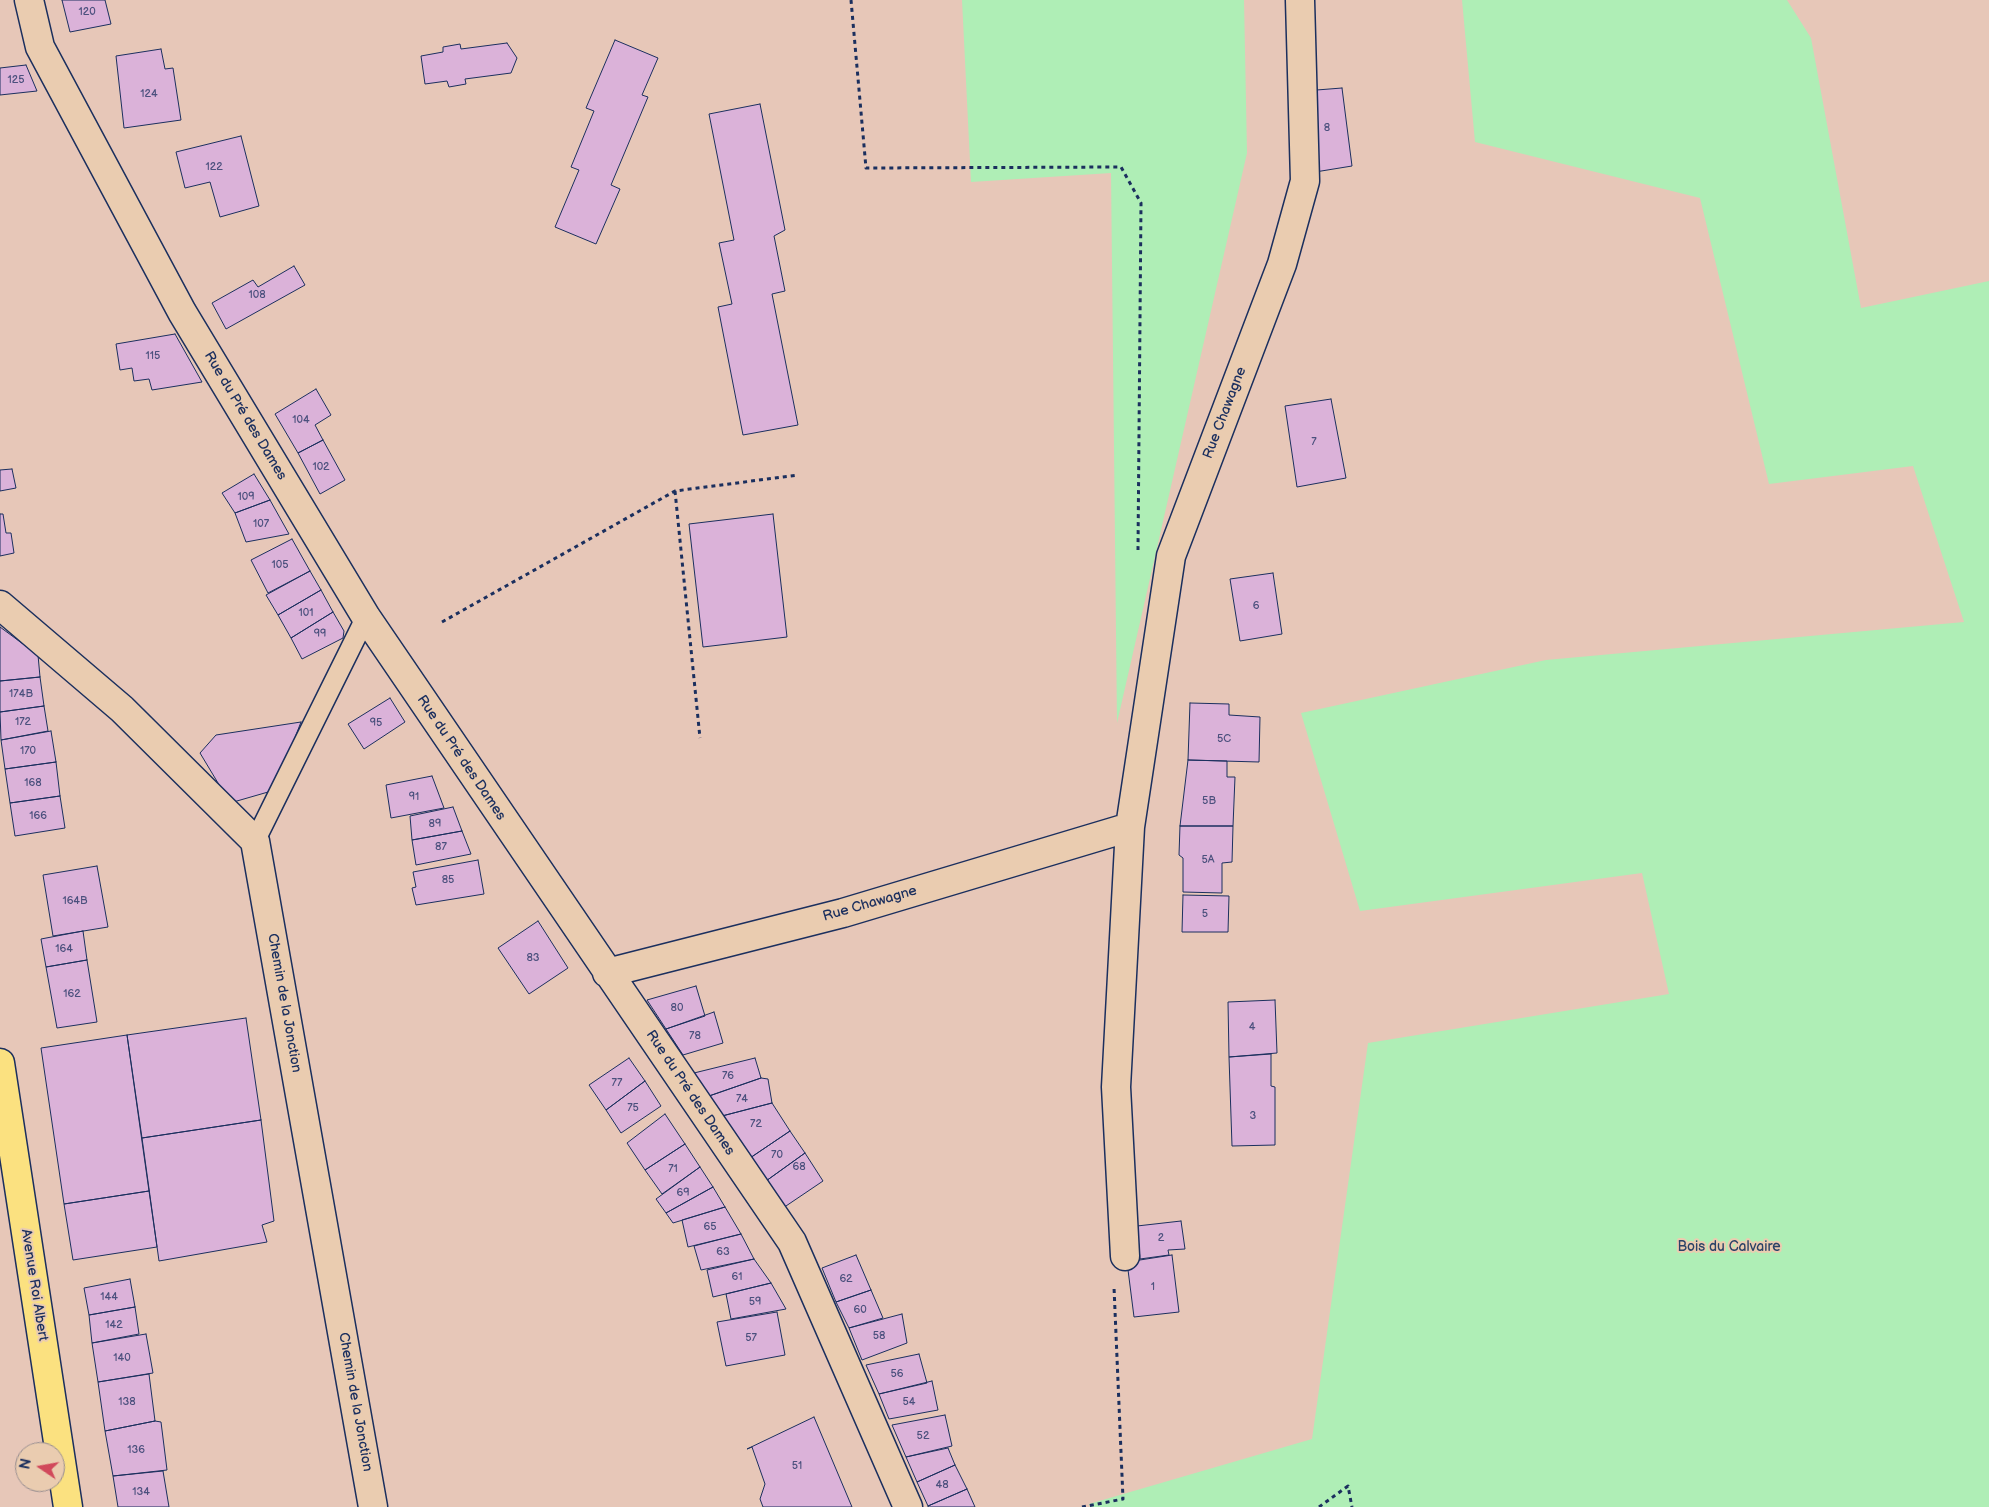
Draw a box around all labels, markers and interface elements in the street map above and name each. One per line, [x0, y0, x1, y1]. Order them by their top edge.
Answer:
house number: 120 [78, 5, 96, 19]
house number: 125 [7, 73, 25, 87]
house number: 124 [140, 87, 158, 101]
house number: 8 [1324, 121, 1330, 135]
house number: 122 [205, 160, 223, 174]
house number: 108 [248, 288, 266, 302]
house number: 115 [146, 349, 160, 363]
street label: Rue du Pré des Dames [200, 349, 290, 483]
street label: Rue Chawagne [1200, 365, 1250, 461]
house number: 104 [292, 413, 310, 427]
house number: 7 [1311, 435, 1317, 449]
house number: 102 [312, 460, 330, 474]
house number: 109 [237, 490, 255, 504]
house number: 107 [253, 517, 269, 531]
house number: 105 [271, 558, 289, 572]
house number: 6 [1253, 599, 1259, 613]
house number: 101 [299, 606, 313, 620]
house number: 99 [314, 627, 326, 641]
house number: 174B [9, 687, 33, 701]
street label: Rue du Pré des Dames [413, 692, 509, 824]
house number: 172 [15, 715, 31, 729]
house number: 95 [370, 716, 382, 730]
house number: 5C [1217, 732, 1231, 746]
house number: 170 [20, 744, 36, 758]
house number: 168 [24, 776, 42, 790]
house number: 91 [409, 790, 419, 804]
house number: 5B [1202, 794, 1216, 808]
house number: 166 [29, 809, 47, 823]
house number: 89 [429, 817, 441, 831]
house number: 87 [435, 840, 447, 854]
house number: 5A [1201, 853, 1215, 867]
house number: 85 [442, 873, 454, 887]
street label: Rue Chawagne [821, 883, 919, 925]
house number: 164B [62, 894, 88, 908]
house number: 5 [1202, 907, 1208, 921]
street label: Chemin de la Jonction [263, 932, 305, 1074]
house number: 164 [55, 942, 73, 956]
house number: 83 [526, 951, 540, 965]
house number: 162 [63, 987, 81, 1001]
house number: 80 [671, 1001, 683, 1015]
house number: 4 [1249, 1020, 1255, 1034]
street label: Rue du Pré des Dames [642, 1027, 738, 1159]
house number: 78 [689, 1029, 701, 1043]
house number: 76 [722, 1069, 734, 1083]
house number: 77 [612, 1076, 622, 1090]
house number: 74 [736, 1092, 748, 1106]
house number: 75 [627, 1101, 639, 1115]
house number: 3 [1250, 1109, 1256, 1123]
house number: 72 [750, 1117, 762, 1131]
house number: 70 [771, 1148, 783, 1162]
house number: 68 [792, 1160, 806, 1174]
house number: 71 [668, 1162, 678, 1176]
house number: 69 [676, 1186, 690, 1200]
house number: 65 [703, 1220, 717, 1234]
street label: Avenue Roi Albert [17, 1228, 51, 1342]
house number: 2 [1158, 1231, 1164, 1245]
park label: Bois du Calvaire [1678, 1239, 1780, 1255]
house number: 63 [716, 1245, 730, 1259]
house number: 61 [732, 1270, 742, 1284]
house number: 62 [839, 1272, 853, 1286]
house number: 1 [1151, 1280, 1155, 1294]
house number: 144 [100, 1290, 118, 1304]
house number: 59 [749, 1295, 761, 1309]
house number: 60 [853, 1303, 867, 1317]
house number: 142 [105, 1318, 123, 1332]
house number: 58 [873, 1329, 885, 1343]
street label: Chemin de la Jonction [334, 1331, 376, 1473]
house number: 57 [745, 1331, 757, 1345]
house number: 140 [113, 1351, 131, 1365]
house number: 56 [890, 1367, 904, 1381]
house number: 138 [118, 1395, 136, 1409]
house number: 54 [902, 1395, 916, 1409]
house number: 52 [917, 1429, 929, 1443]
north arrow [15, 1442, 65, 1492]
house number: 136 [127, 1443, 145, 1457]
text: N [16, 1457, 35, 1471]
house number: 51 [792, 1459, 802, 1473]
house number: 48 [935, 1478, 949, 1492]
house number: 134 [132, 1485, 150, 1499]

